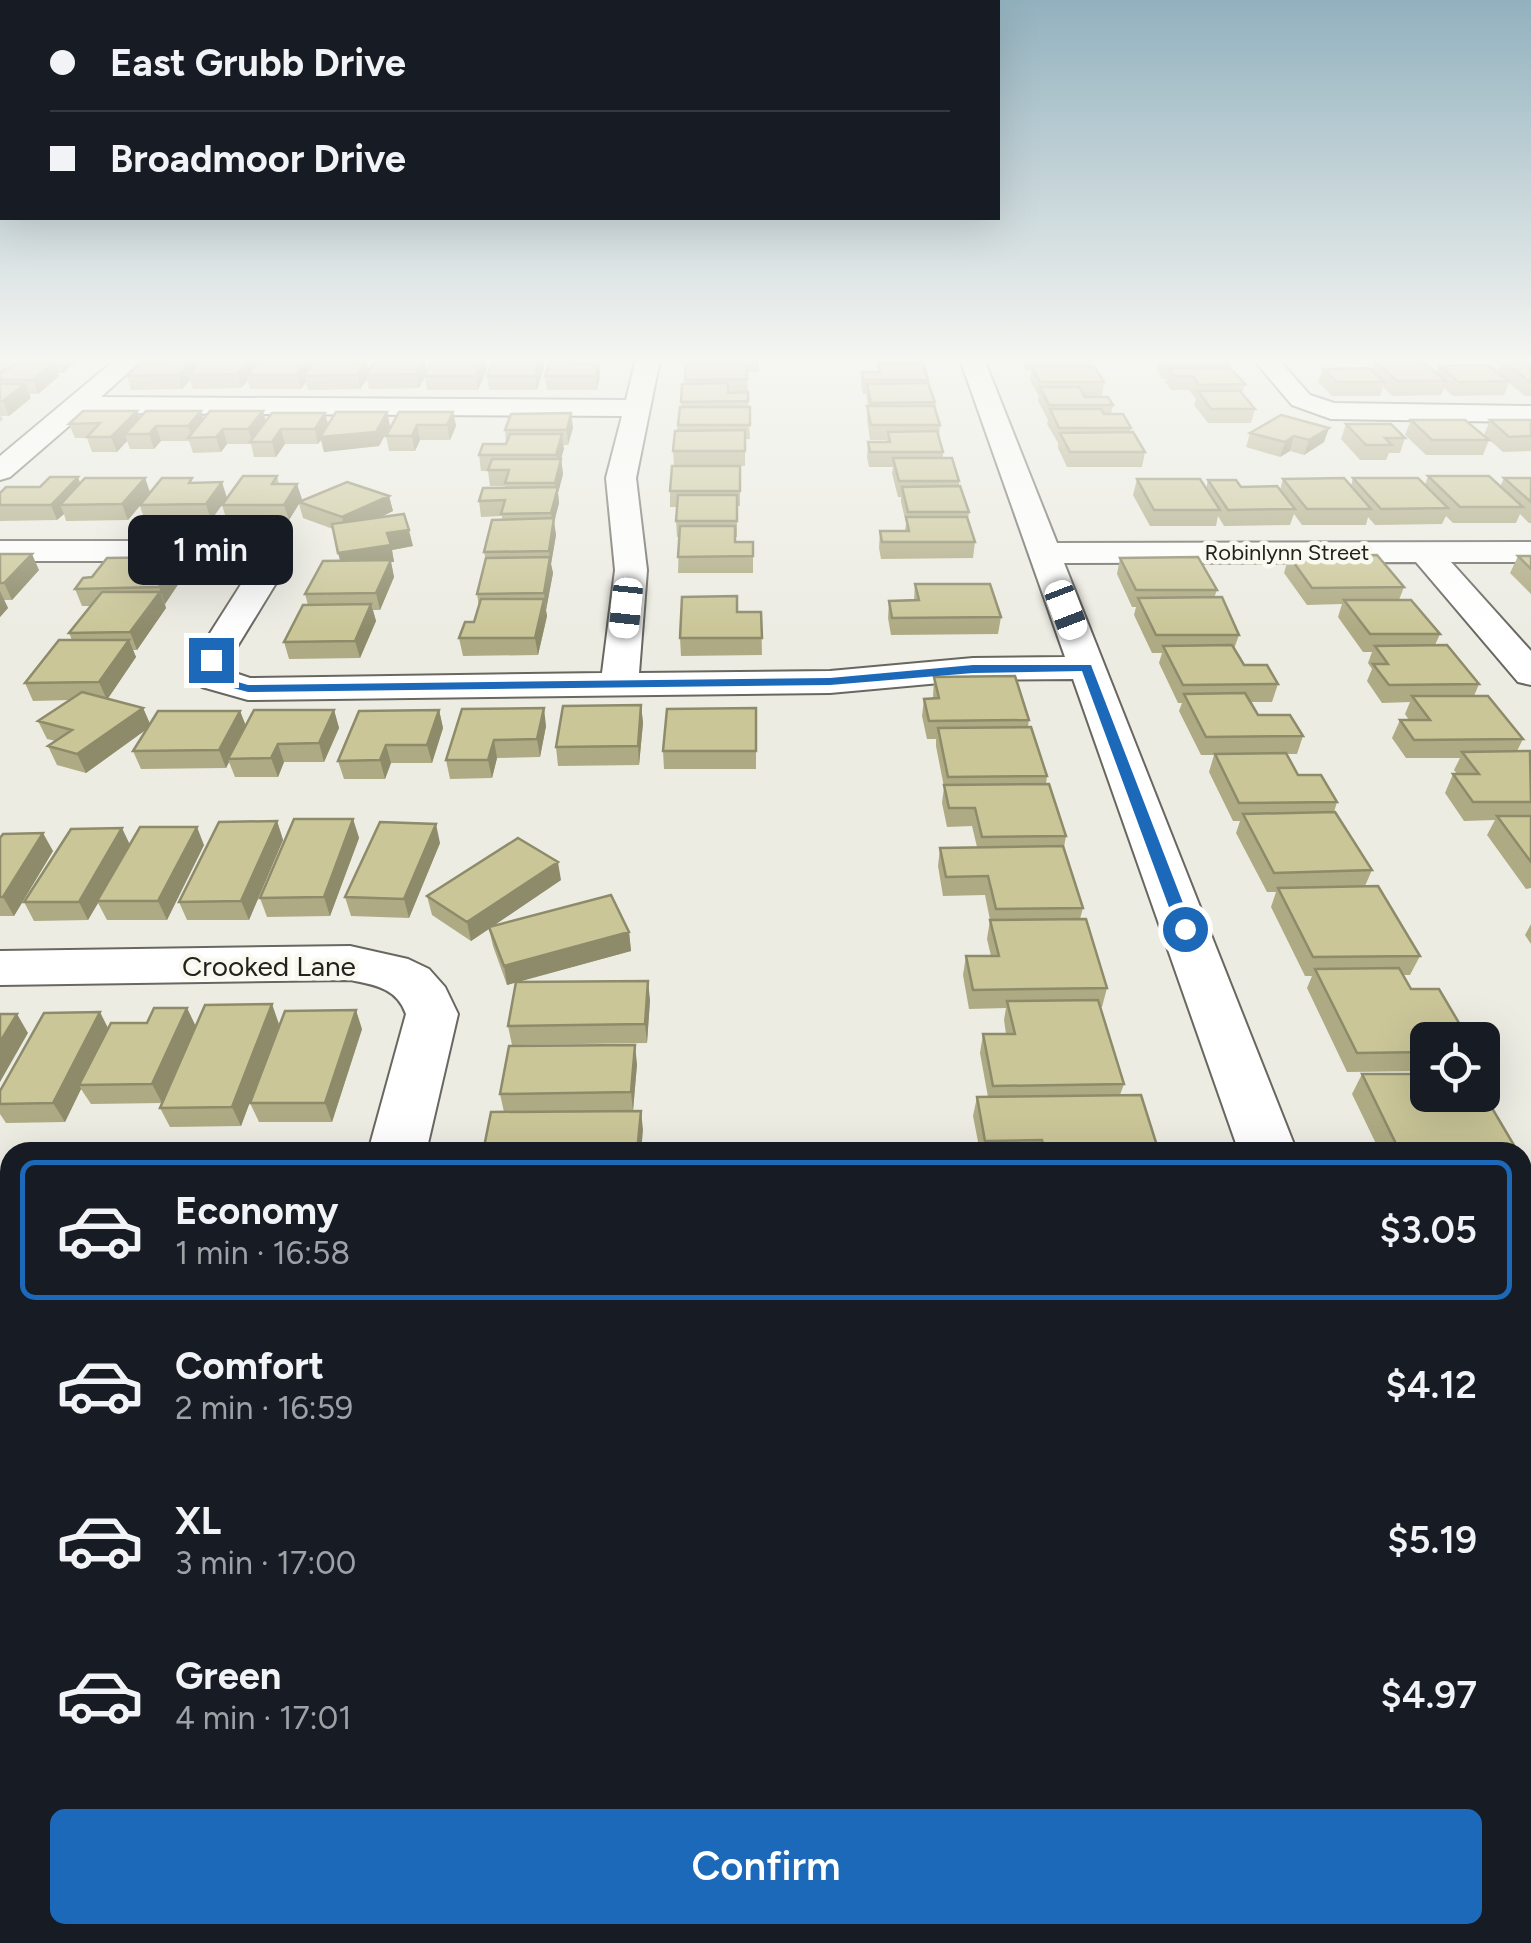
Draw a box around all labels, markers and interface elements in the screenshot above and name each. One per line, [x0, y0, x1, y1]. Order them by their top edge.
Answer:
text: East Grubb Drive [110, 40, 406, 86]
text: Broadmoor Drive [110, 136, 406, 182]
callout: 1 min [128, 515, 294, 585]
text: 1 min [173, 531, 248, 569]
street label: Robinlynn Street [1205, 539, 1369, 566]
car [608, 577, 644, 639]
car [1041, 577, 1091, 643]
route end [189, 638, 234, 683]
route start [1163, 907, 1208, 952]
street label: Crooked Lane [182, 949, 356, 983]
map controls [1410, 1022, 1500, 1112]
button: locate [1410, 1022, 1500, 1112]
icon: car [55, 1185, 145, 1275]
text: Economy [175, 1188, 338, 1234]
text: $3.05 [1380, 1207, 1477, 1253]
text: 1 min · 16:58 [175, 1234, 350, 1272]
icon: car [55, 1340, 145, 1430]
text: Comfort [175, 1343, 324, 1389]
text: $4.12 [1385, 1362, 1477, 1408]
text: 2 min · 16:59 [175, 1389, 353, 1427]
icon: car [55, 1495, 145, 1585]
text: XL [175, 1498, 221, 1544]
text: $5.19 [1387, 1517, 1477, 1563]
text: 3 min · 17:00 [175, 1544, 356, 1582]
icon: car [55, 1650, 145, 1740]
text: Green [175, 1653, 281, 1699]
text: $4.97 [1380, 1672, 1477, 1718]
text: 4 min · 17:01 [175, 1699, 351, 1737]
button: Confirm [50, 1809, 1482, 1924]

